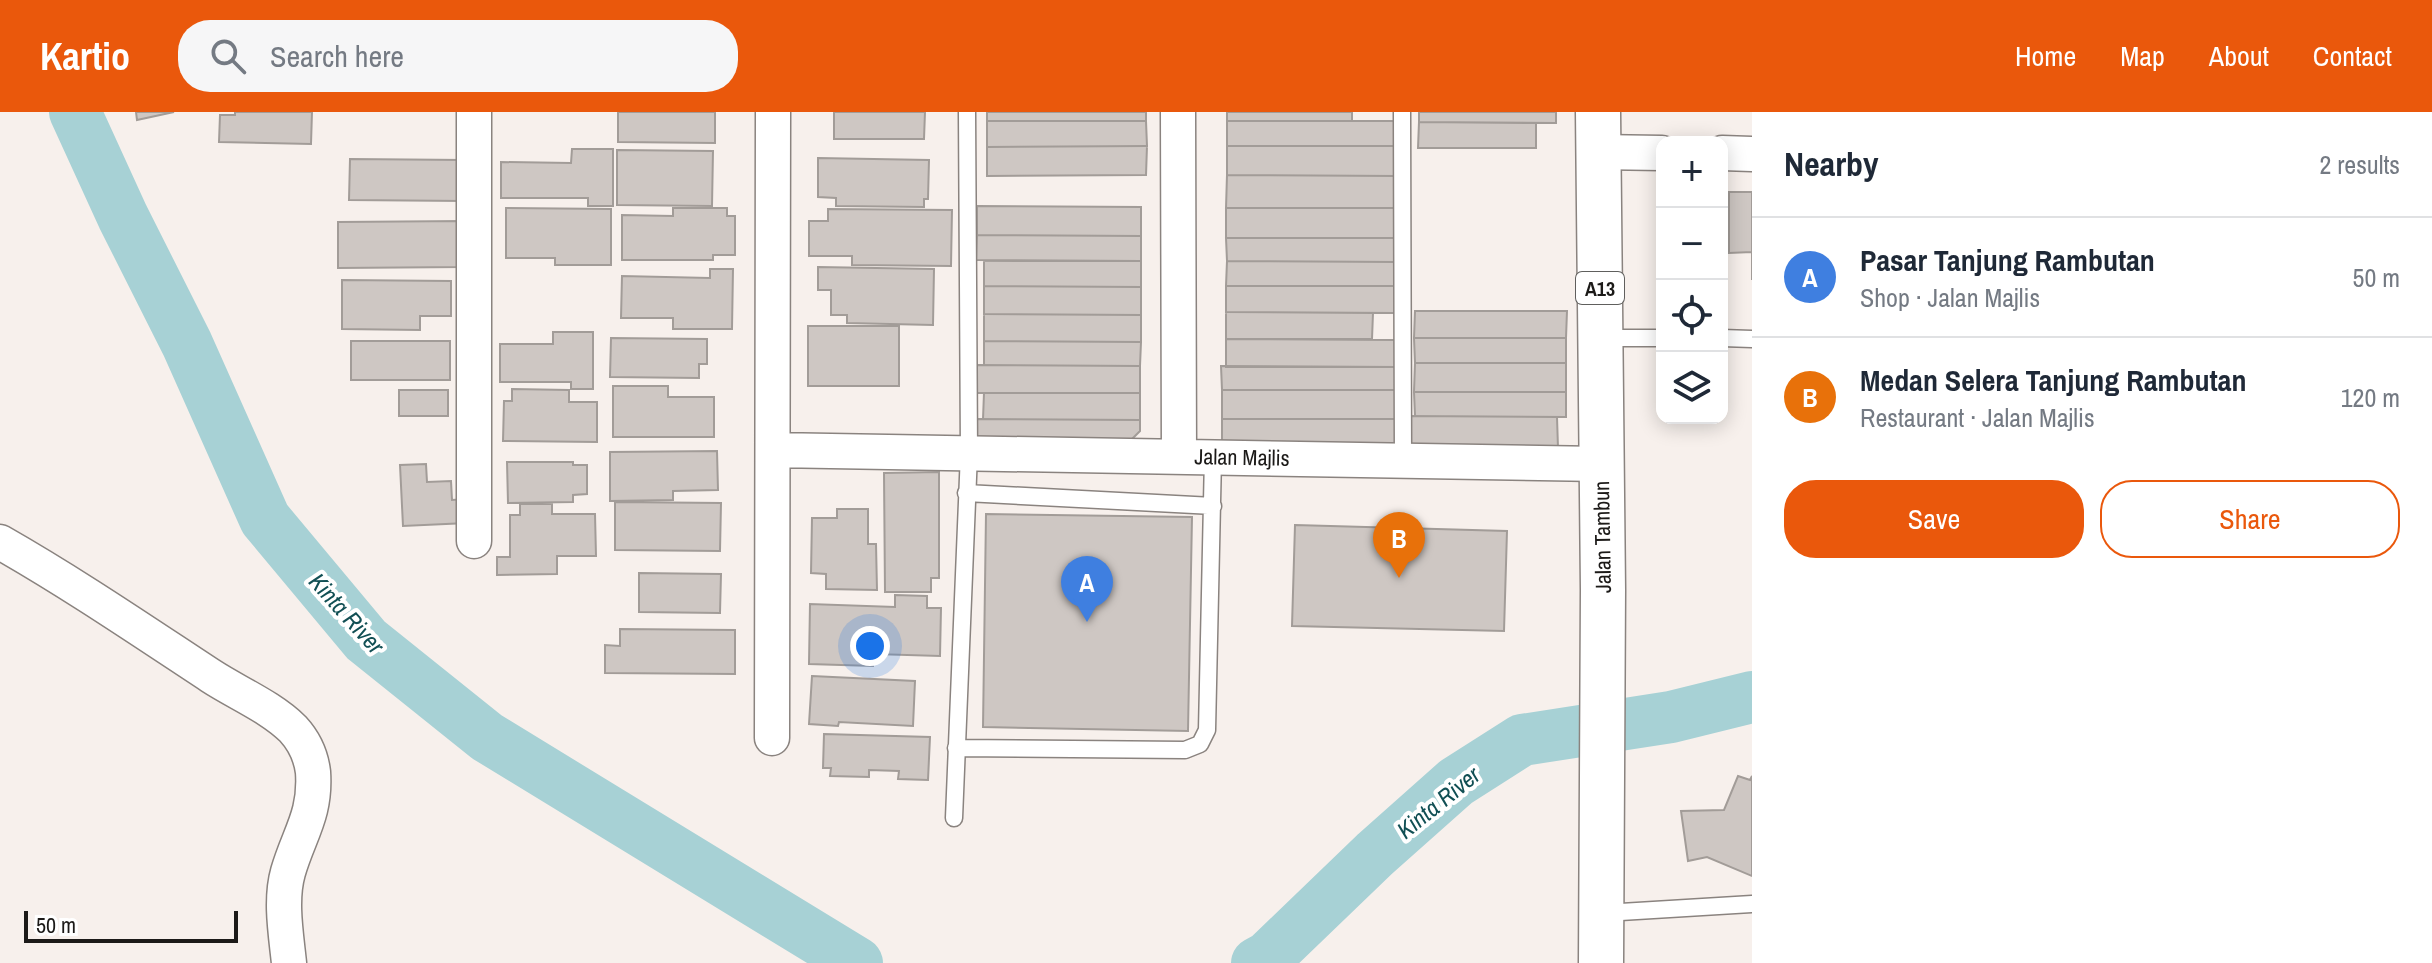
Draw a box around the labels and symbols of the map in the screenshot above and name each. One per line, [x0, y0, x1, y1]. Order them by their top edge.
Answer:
road number: A13 [1576, 272, 1624, 304]
street label: Jalan Majlis [1194, 441, 1290, 473]
street label: Jalan Tambun [1586, 481, 1618, 593]
pin: B [1373, 512, 1425, 578]
pin: A [1061, 556, 1113, 622]
water label: Kinta River [302, 566, 393, 661]
your location [850, 626, 890, 666]
water label: Kinta River [1390, 758, 1487, 845]
scale bar [24, 907, 238, 943]

